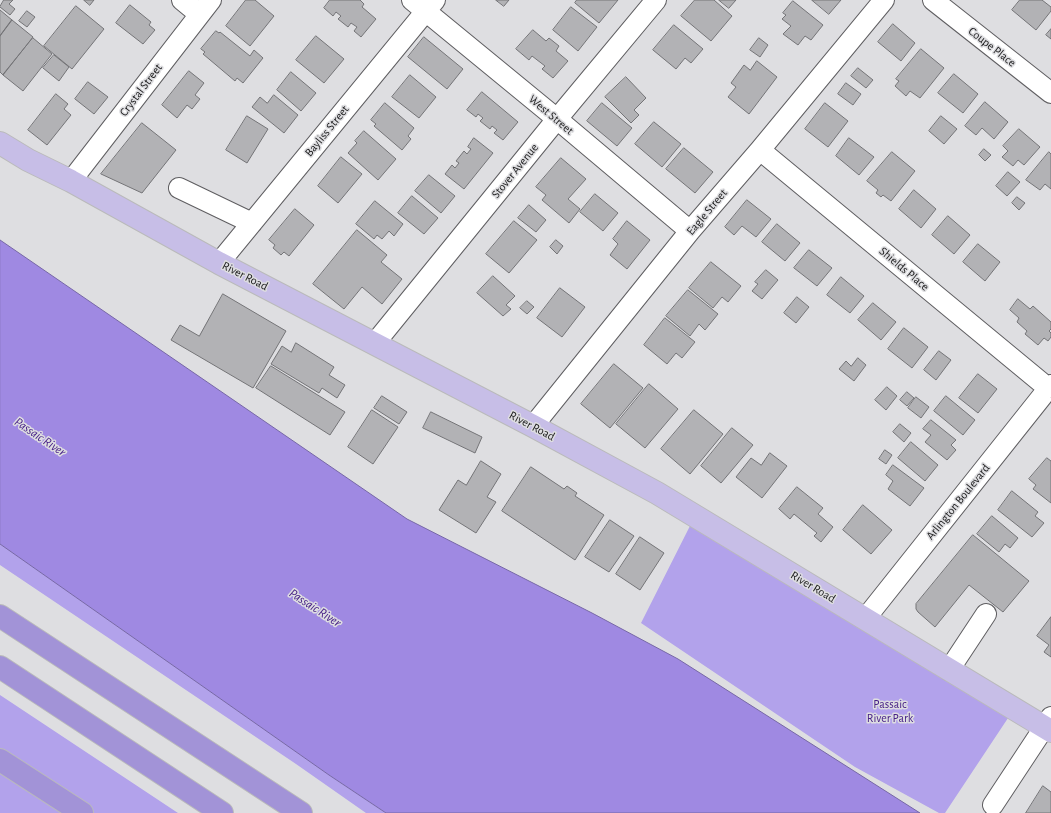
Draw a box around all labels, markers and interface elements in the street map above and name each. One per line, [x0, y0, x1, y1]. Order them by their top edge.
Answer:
street label: Coupe Place [965, 24, 1019, 70]
street label: Crystal Street [117, 61, 165, 119]
street label: West Street [526, 92, 576, 138]
street label: Bayliss Street [302, 102, 352, 160]
street label: Stover Avenue [489, 141, 541, 201]
street label: Eagle Street [684, 186, 730, 238]
street label: Shields Place [876, 244, 932, 294]
street label: River Road [220, 258, 270, 294]
street label: River Road [507, 408, 557, 444]
water label: Passaic River [11, 414, 69, 460]
street label: Arlington Boulevard [923, 461, 993, 543]
street label: River Road [788, 568, 838, 606]
water label: Passaic River [286, 585, 344, 631]
park label: Passaic River Park [867, 697, 913, 725]

